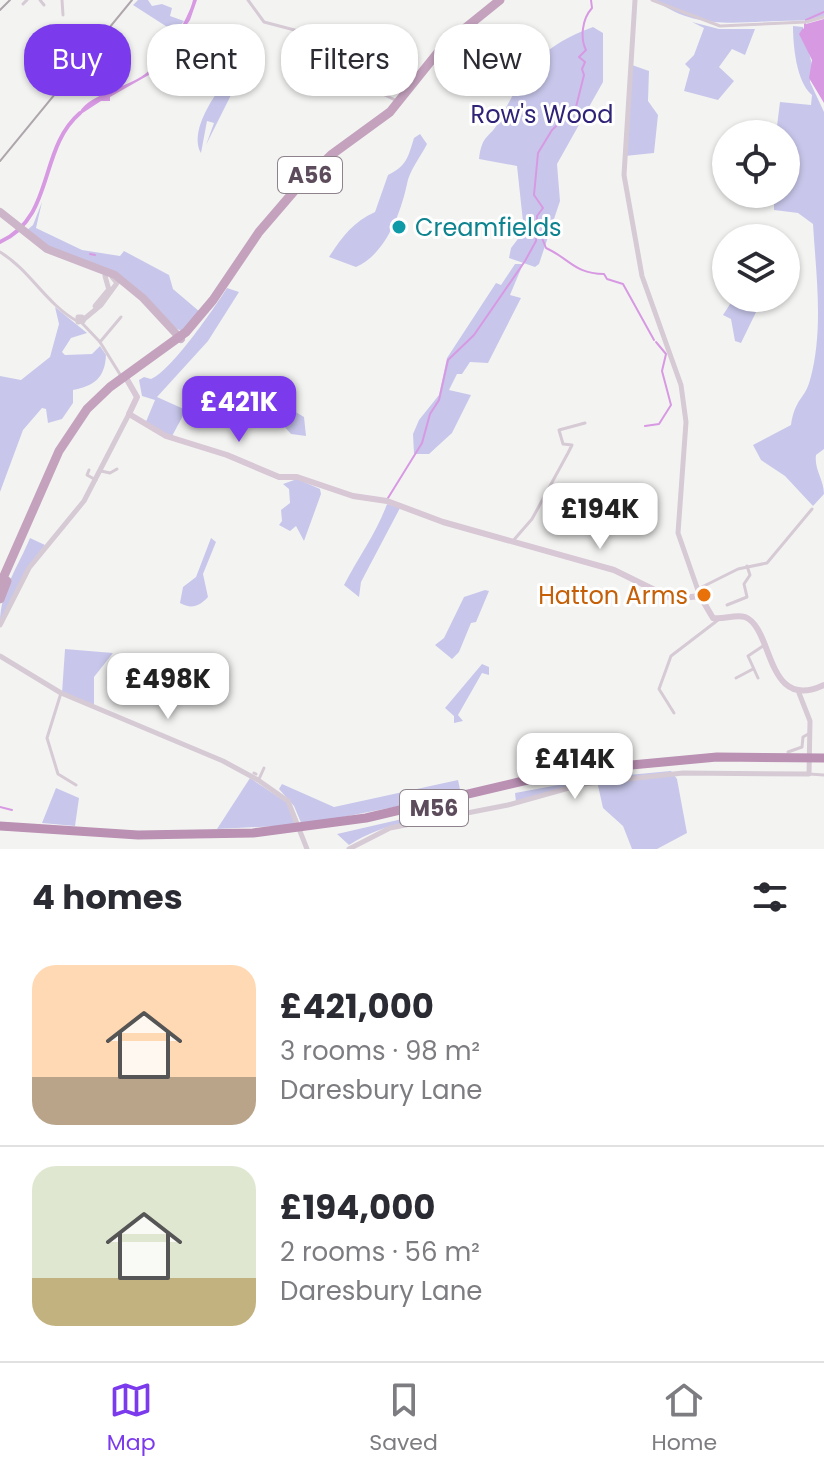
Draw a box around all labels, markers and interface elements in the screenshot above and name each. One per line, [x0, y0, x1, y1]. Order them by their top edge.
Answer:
chip: Buy [24, 24, 131, 96]
chip: Rent [147, 24, 265, 96]
chip: Filters [281, 24, 418, 96]
chip: New [434, 24, 550, 96]
park label: Row's Wood [471, 98, 613, 131]
map controls [712, 120, 800, 312]
button: locate [712, 120, 800, 208]
road number: A56 [278, 157, 342, 193]
place label: Creamfields [415, 211, 562, 244]
marker: Creamfields [390, 218, 408, 236]
button: layers [712, 224, 800, 312]
pin: £421K [183, 376, 295, 444]
text: £421K [200, 384, 278, 420]
pin: £194K [544, 483, 656, 551]
text: £194K [561, 491, 639, 527]
place label: Hatton Arms [538, 579, 688, 612]
marker: Hatton Arms [695, 586, 713, 604]
pin: £498K [112, 653, 224, 721]
text: £498K [125, 661, 211, 697]
pin: £414K [519, 733, 631, 801]
text: £414K [535, 741, 615, 777]
road number: M56 [400, 790, 468, 826]
text: 4 homes [32, 873, 183, 921]
icon: filters [748, 875, 792, 919]
text: £421,000 [280, 982, 434, 1030]
icon: home [96, 997, 192, 1093]
text: 3 rooms · 98 m² [280, 1033, 480, 1069]
text: Daresbury Lane [280, 1072, 482, 1108]
text: £194,000 [280, 1183, 436, 1231]
icon: home [96, 1198, 192, 1294]
text: 2 rooms · 56 m² [280, 1234, 480, 1270]
text: Daresbury Lane [280, 1273, 482, 1309]
tab: Map [107, 1378, 156, 1459]
tab: Saved [369, 1378, 438, 1459]
tab: Home [652, 1378, 717, 1459]

